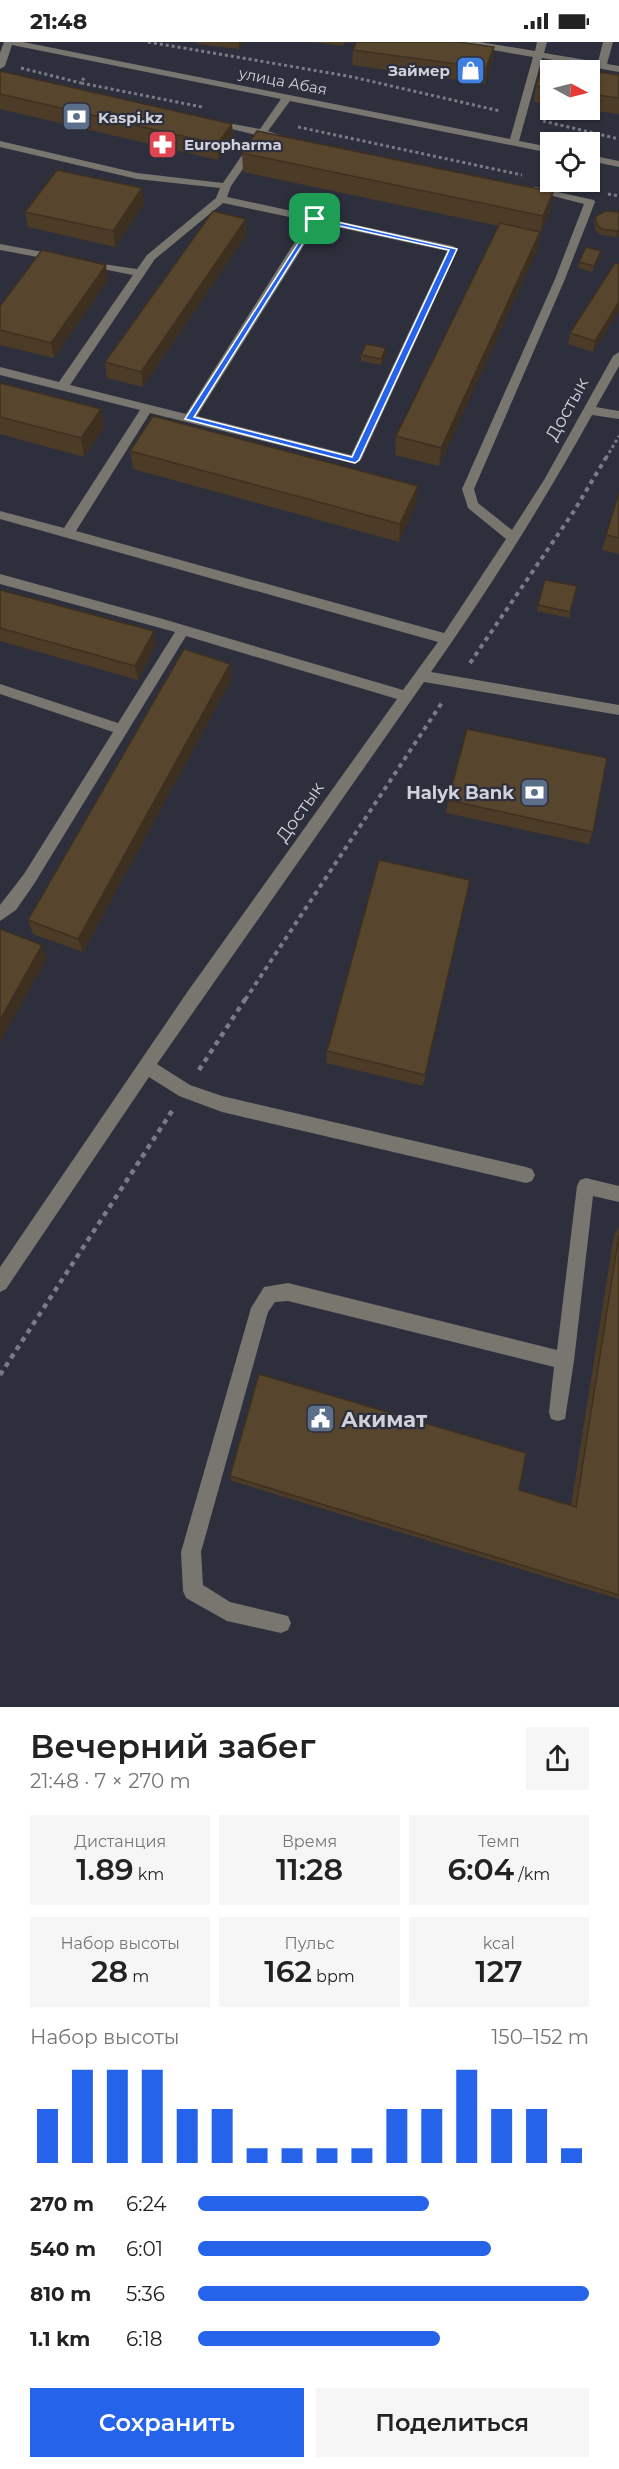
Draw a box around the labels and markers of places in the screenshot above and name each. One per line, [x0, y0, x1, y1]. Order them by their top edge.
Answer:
shop icon: Займер [455, 54, 487, 86]
place label: Займер [387, 61, 450, 80]
bank icon: Kaspi.kz [61, 101, 93, 133]
place label: Kaspi.kz [98, 108, 163, 127]
pharmacy icon: Europharma [147, 128, 179, 160]
place label: Europharma [184, 135, 282, 154]
pin [289, 193, 340, 244]
bank icon: Halyk Bank [519, 777, 551, 809]
place label: Halyk Bank [406, 782, 514, 804]
public building icon: Акимат [304, 1403, 336, 1435]
place label: Акимат [341, 1407, 428, 1432]

